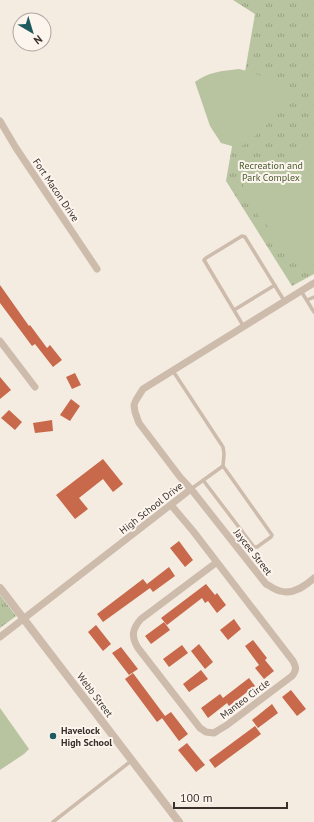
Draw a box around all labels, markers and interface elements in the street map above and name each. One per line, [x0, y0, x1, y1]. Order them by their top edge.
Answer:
north arrow [12, 12, 52, 52]
text: N [31, 32, 45, 48]
street label: Fort Macon Drive [30, 156, 82, 224]
park label: Recreation and Park Complex [239, 159, 303, 184]
street label: High School Drive [117, 479, 185, 537]
street label: Jaycee Street [230, 526, 275, 578]
street label: Webb Street [74, 670, 116, 720]
street label: Manteo Circle [218, 676, 272, 722]
place label: Havelock High School [61, 724, 112, 749]
marker: Havelock High School [48, 731, 58, 741]
scale bar [174, 784, 287, 810]
text: 100 m [180, 790, 213, 805]

